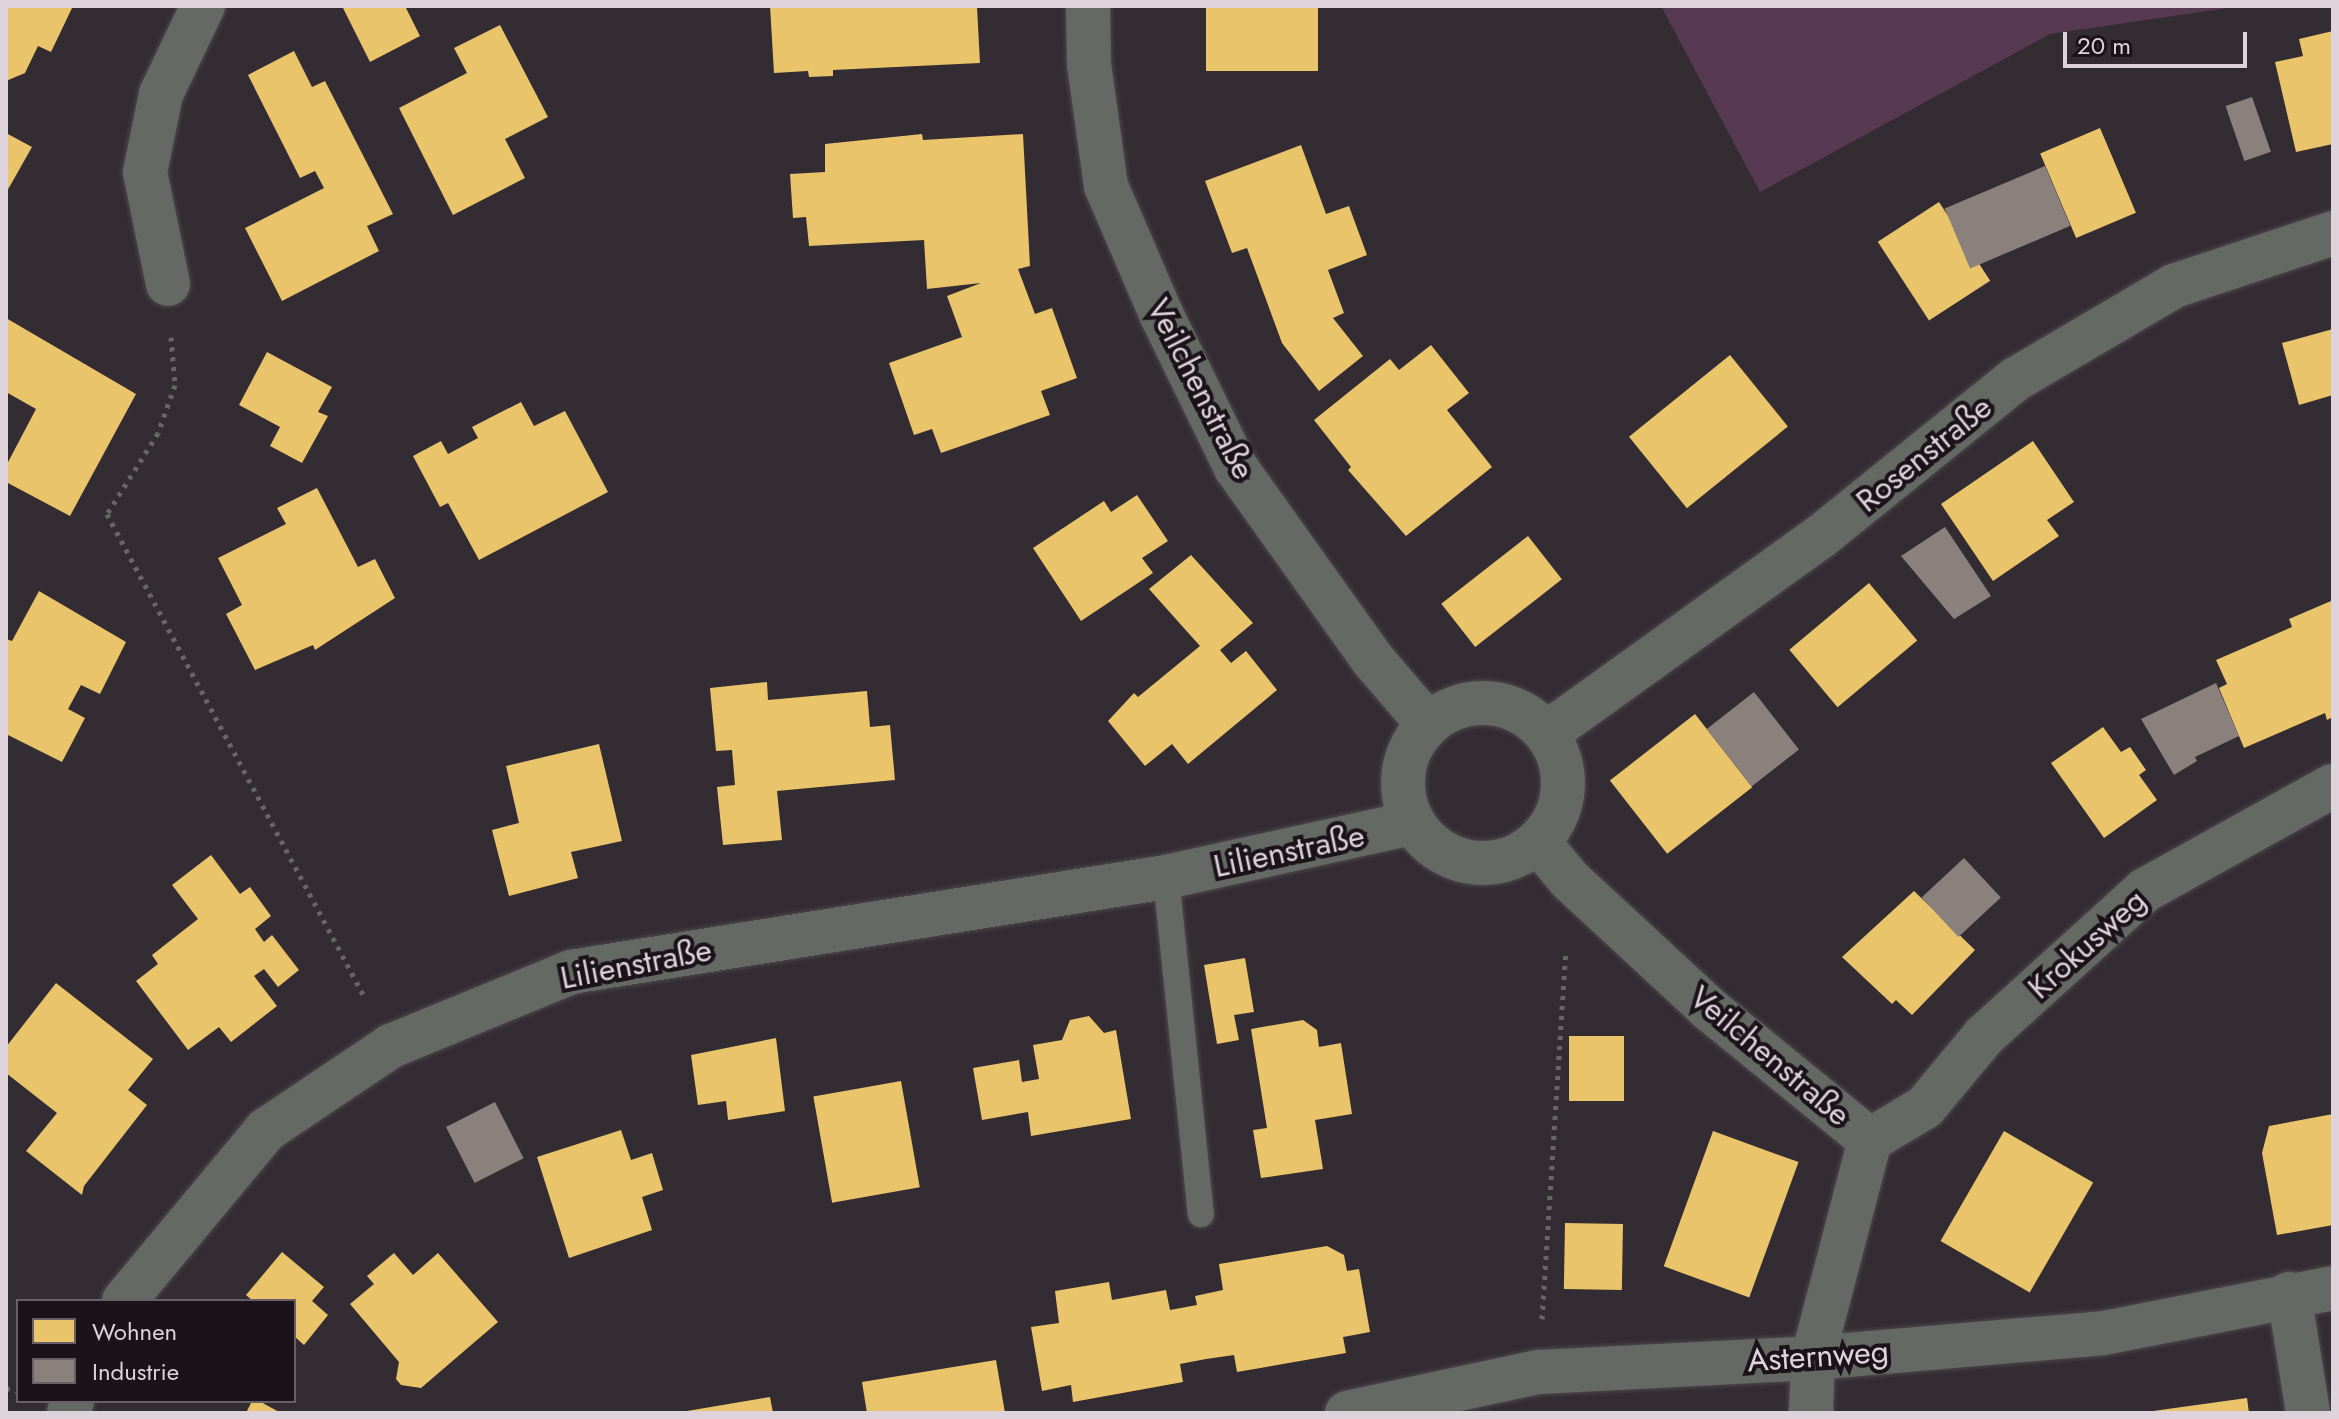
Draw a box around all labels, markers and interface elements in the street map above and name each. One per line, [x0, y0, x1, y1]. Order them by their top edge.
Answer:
scale bar [2067, 16, 2251, 66]
text: 20 m [2077, 28, 2131, 63]
street label: Veilchenstraße [1139, 292, 1263, 486]
street label: Rosenstraße [1849, 388, 1999, 520]
street label: Lilienstraße [1210, 816, 1368, 886]
street label: Krokusweg [2020, 881, 2154, 1007]
street label: Lilienstraße [557, 931, 715, 997]
street label: Veilchenstraße [1682, 978, 1858, 1134]
legend [16, 1299, 296, 1403]
text: Wohnen [92, 1314, 177, 1349]
street label: Asternweg [1746, 1332, 1890, 1380]
text: Industrie [92, 1354, 179, 1389]

